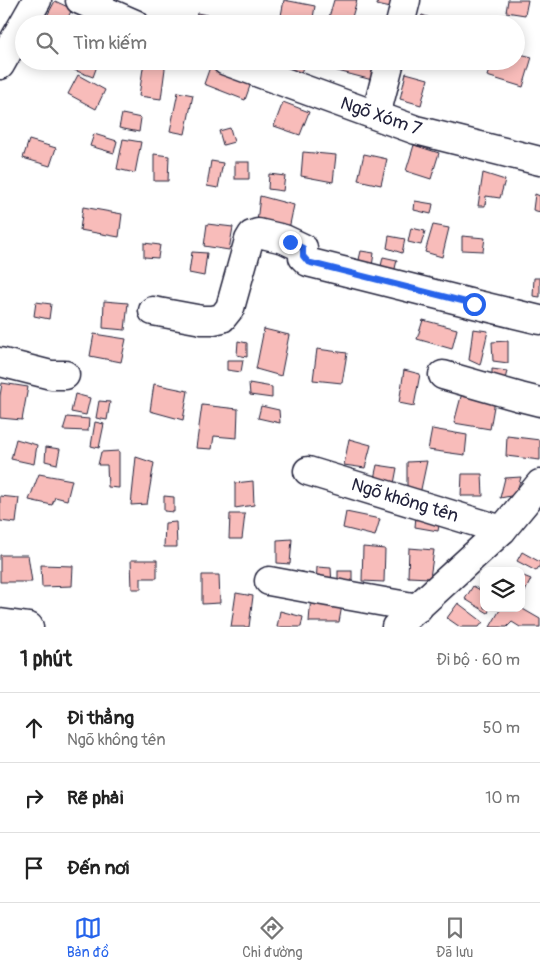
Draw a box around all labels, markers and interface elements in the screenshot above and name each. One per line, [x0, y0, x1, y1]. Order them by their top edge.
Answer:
search box [15, 15, 525, 70]
icon: search [33, 29, 61, 57]
text: Tìm kiếm [73, 31, 147, 55]
street label: Ngõ Xóm 7 [337, 92, 425, 141]
route end [279, 231, 302, 254]
route start [463, 293, 486, 316]
street label: Ngõ không tên [348, 473, 461, 528]
map controls [480, 567, 525, 612]
button: layers [480, 567, 525, 612]
text: 1 phút [20, 646, 72, 673]
text: Đi bộ · 60 m [436, 650, 520, 670]
text: Đi thẳng [67, 706, 134, 730]
icon: ahead [20, 714, 48, 742]
text: 50 m [483, 718, 520, 738]
text: Ngõ không tên [67, 730, 166, 750]
icon: right [20, 784, 48, 812]
text: Rẽ phải [67, 786, 123, 810]
text: 10 m [485, 788, 520, 808]
icon: arrive [20, 854, 48, 882]
text: Đến nơi [67, 856, 129, 880]
tab: Bản đồ [67, 914, 109, 961]
tab: Chỉ đường [242, 914, 303, 961]
tab: Đã lưu [436, 914, 473, 961]

